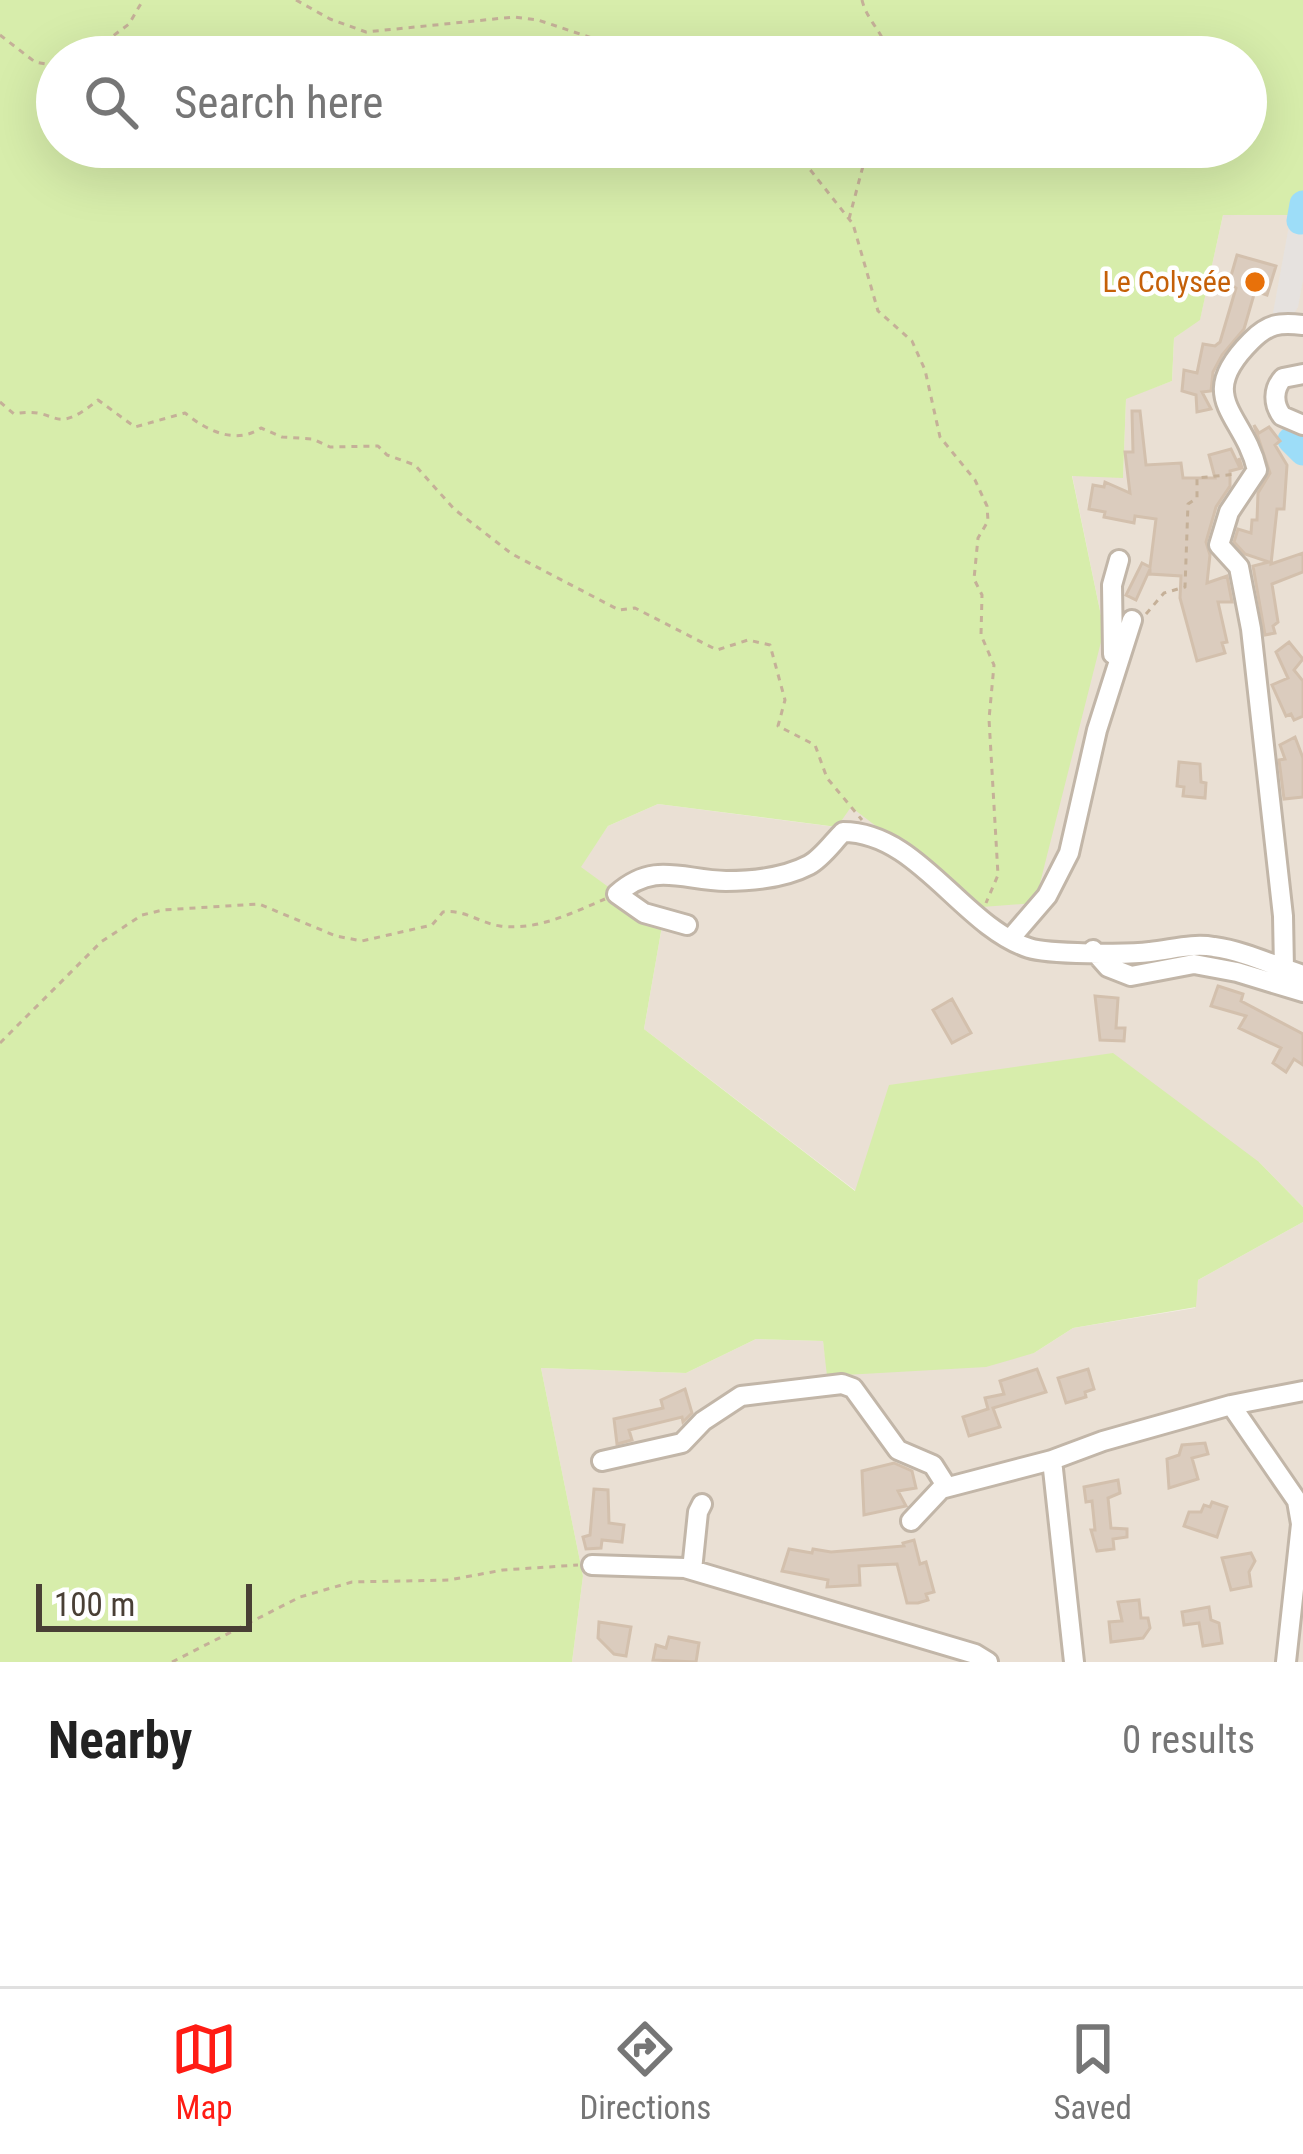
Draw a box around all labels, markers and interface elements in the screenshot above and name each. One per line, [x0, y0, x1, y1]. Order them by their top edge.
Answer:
search box [36, 36, 1267, 168]
icon: search [78, 69, 144, 135]
text: Search here [174, 76, 383, 129]
place label: Le Colysée [1103, 264, 1231, 299]
marker: Le Colysée [1242, 269, 1268, 295]
scale bar [36, 1578, 252, 1631]
text: 100 m [54, 1585, 135, 1624]
text: Nearby [48, 1711, 192, 1770]
text: 0 results [1122, 1717, 1255, 1763]
tab: Map [171, 2016, 237, 2127]
tab: Directions [579, 2016, 711, 2127]
tab: Saved [1053, 2016, 1132, 2127]

